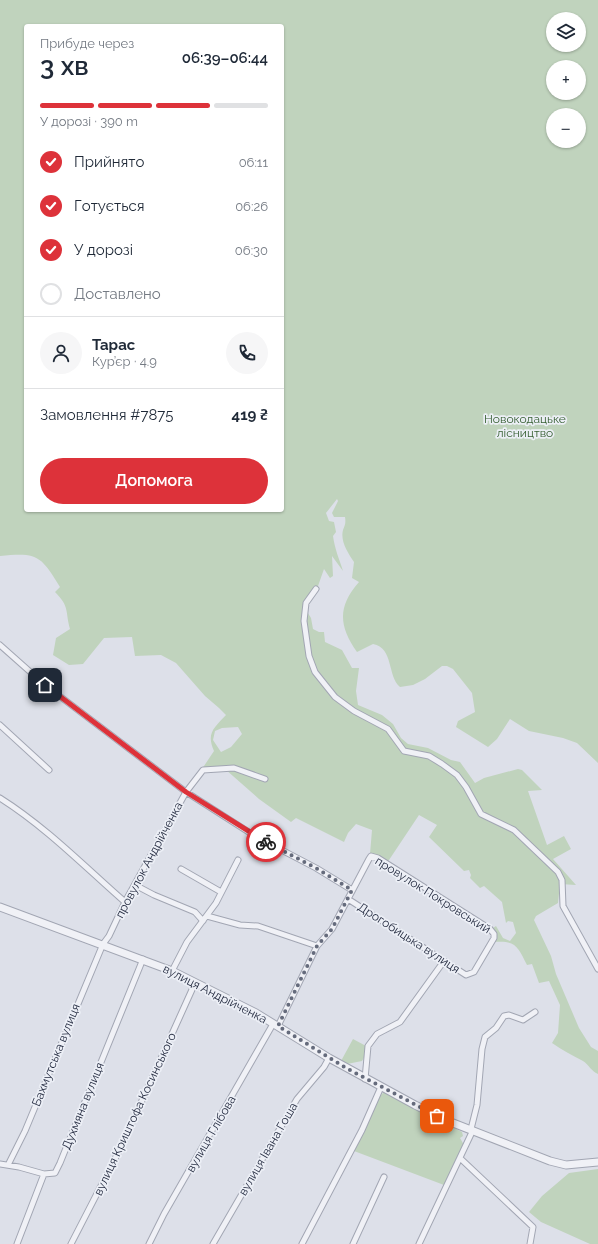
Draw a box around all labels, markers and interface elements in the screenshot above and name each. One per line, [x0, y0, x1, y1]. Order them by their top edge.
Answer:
map controls [546, 12, 586, 148]
button: layers [546, 12, 586, 52]
text: Прибуде через [40, 36, 134, 51]
text: 06:39–06:44 [182, 49, 268, 67]
text: 3 хв [40, 51, 89, 81]
button: + [546, 60, 586, 100]
button: − [546, 108, 586, 148]
text: У дорозі · 390 m [40, 114, 138, 129]
icon: check [40, 151, 62, 173]
text: Прийнято [74, 153, 144, 171]
text: 06:11 [239, 155, 268, 170]
icon: check [40, 195, 62, 217]
text: Готується [74, 197, 144, 215]
text: 06:26 [235, 199, 268, 214]
icon: check [40, 239, 62, 261]
text: У дорозі [74, 241, 133, 259]
text: 06:30 [235, 243, 268, 258]
text: Доставлено [74, 285, 161, 303]
button: person [40, 332, 82, 374]
button: phone [226, 332, 268, 374]
text: Тарас [92, 336, 135, 354]
text: Кур’єр · 4.9 [92, 354, 157, 369]
text: Замовлення #7875 [40, 406, 173, 424]
text: 419 ₴ [232, 406, 268, 424]
park label: Новокодацьке лісництво [484, 412, 566, 440]
button: Допомога [40, 458, 268, 504]
pin [28, 668, 62, 702]
icon: home [34, 674, 56, 696]
street label: провулок Андрійченка [112, 800, 186, 920]
courier [246, 822, 286, 862]
icon: bike [255, 831, 277, 853]
street label: провулок Покровський [373, 854, 493, 936]
street label: Дрогобицька вулиця [355, 900, 463, 976]
street label: вулиця Андрійченка [161, 962, 269, 1026]
street label: Бахмутська вулиця [29, 1002, 83, 1108]
street label: вулиця Криштофа Косинського [91, 1030, 179, 1198]
street label: Духмяна вулиця [59, 1060, 107, 1152]
street label: вулиця Глібова [183, 1093, 239, 1175]
pin [420, 1099, 454, 1133]
street label: вулиця Івана Гоша [236, 1100, 300, 1198]
icon: bag [426, 1105, 448, 1127]

